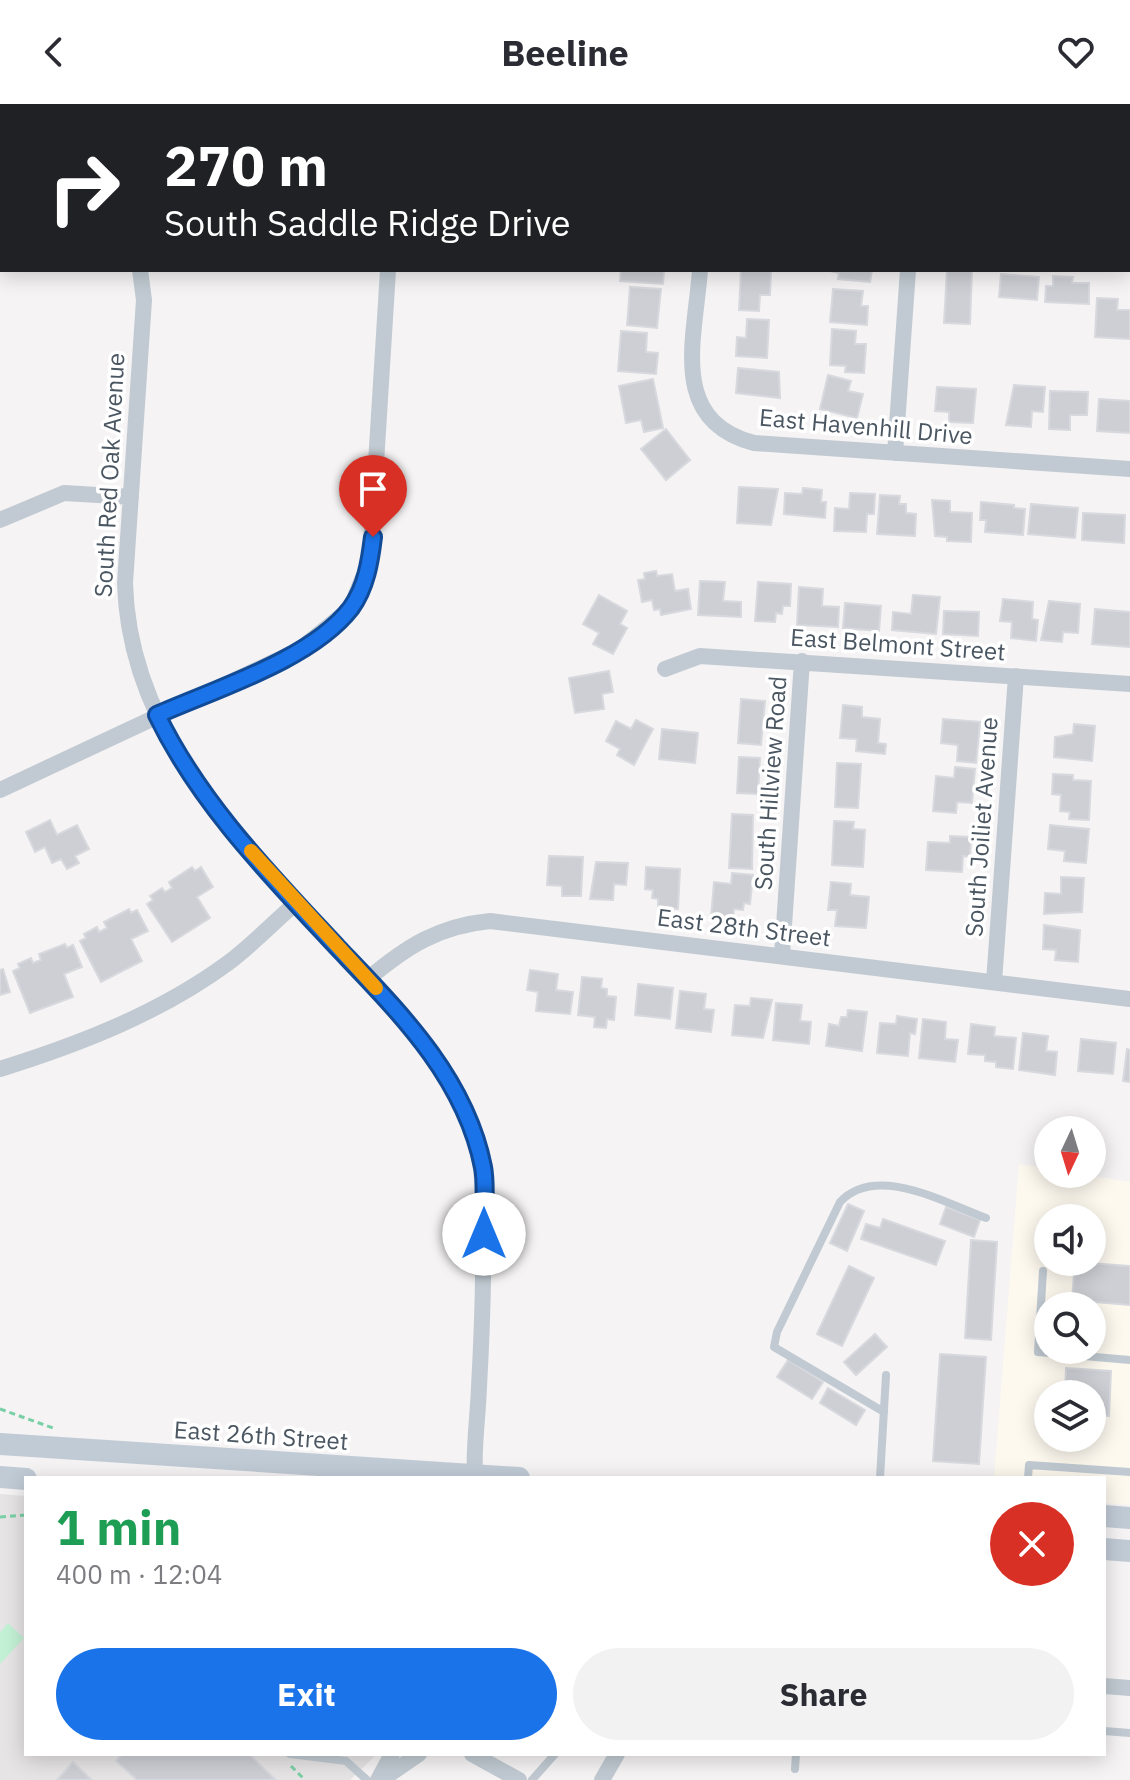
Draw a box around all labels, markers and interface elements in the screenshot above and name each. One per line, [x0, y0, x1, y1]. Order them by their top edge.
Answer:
text: Beeline [501, 29, 629, 76]
icon: back [32, 30, 76, 74]
icon: heart [1054, 30, 1098, 74]
text: 270 m [164, 129, 328, 201]
icon: right [32, 136, 136, 240]
text: South Saddle Ridge Drive [164, 199, 571, 246]
street label: South Red Oak Avenue [87, 352, 131, 598]
street label: East Havenhill Drive [758, 401, 974, 451]
pin [339, 455, 407, 537]
icon: arrive [351, 467, 395, 511]
street label: East Belmont Street [789, 621, 1007, 667]
street label: South Hillview Road [747, 675, 793, 891]
street label: South Joiliet Avenue [957, 716, 1005, 938]
street label: East 28th Street [655, 900, 833, 954]
north arrow [1034, 1116, 1106, 1188]
map controls [1034, 1116, 1106, 1452]
position arrow [442, 1192, 526, 1276]
button: sound [1034, 1204, 1106, 1276]
button: search [1034, 1292, 1106, 1364]
button: layers [1034, 1380, 1106, 1452]
street label: East 26th Street [173, 1413, 349, 1457]
text: 1 min [56, 1496, 181, 1558]
button: close [990, 1502, 1074, 1586]
text: 400 m · 12:04 [56, 1557, 222, 1591]
button: Exit [56, 1648, 557, 1740]
button: Share [573, 1648, 1074, 1740]

